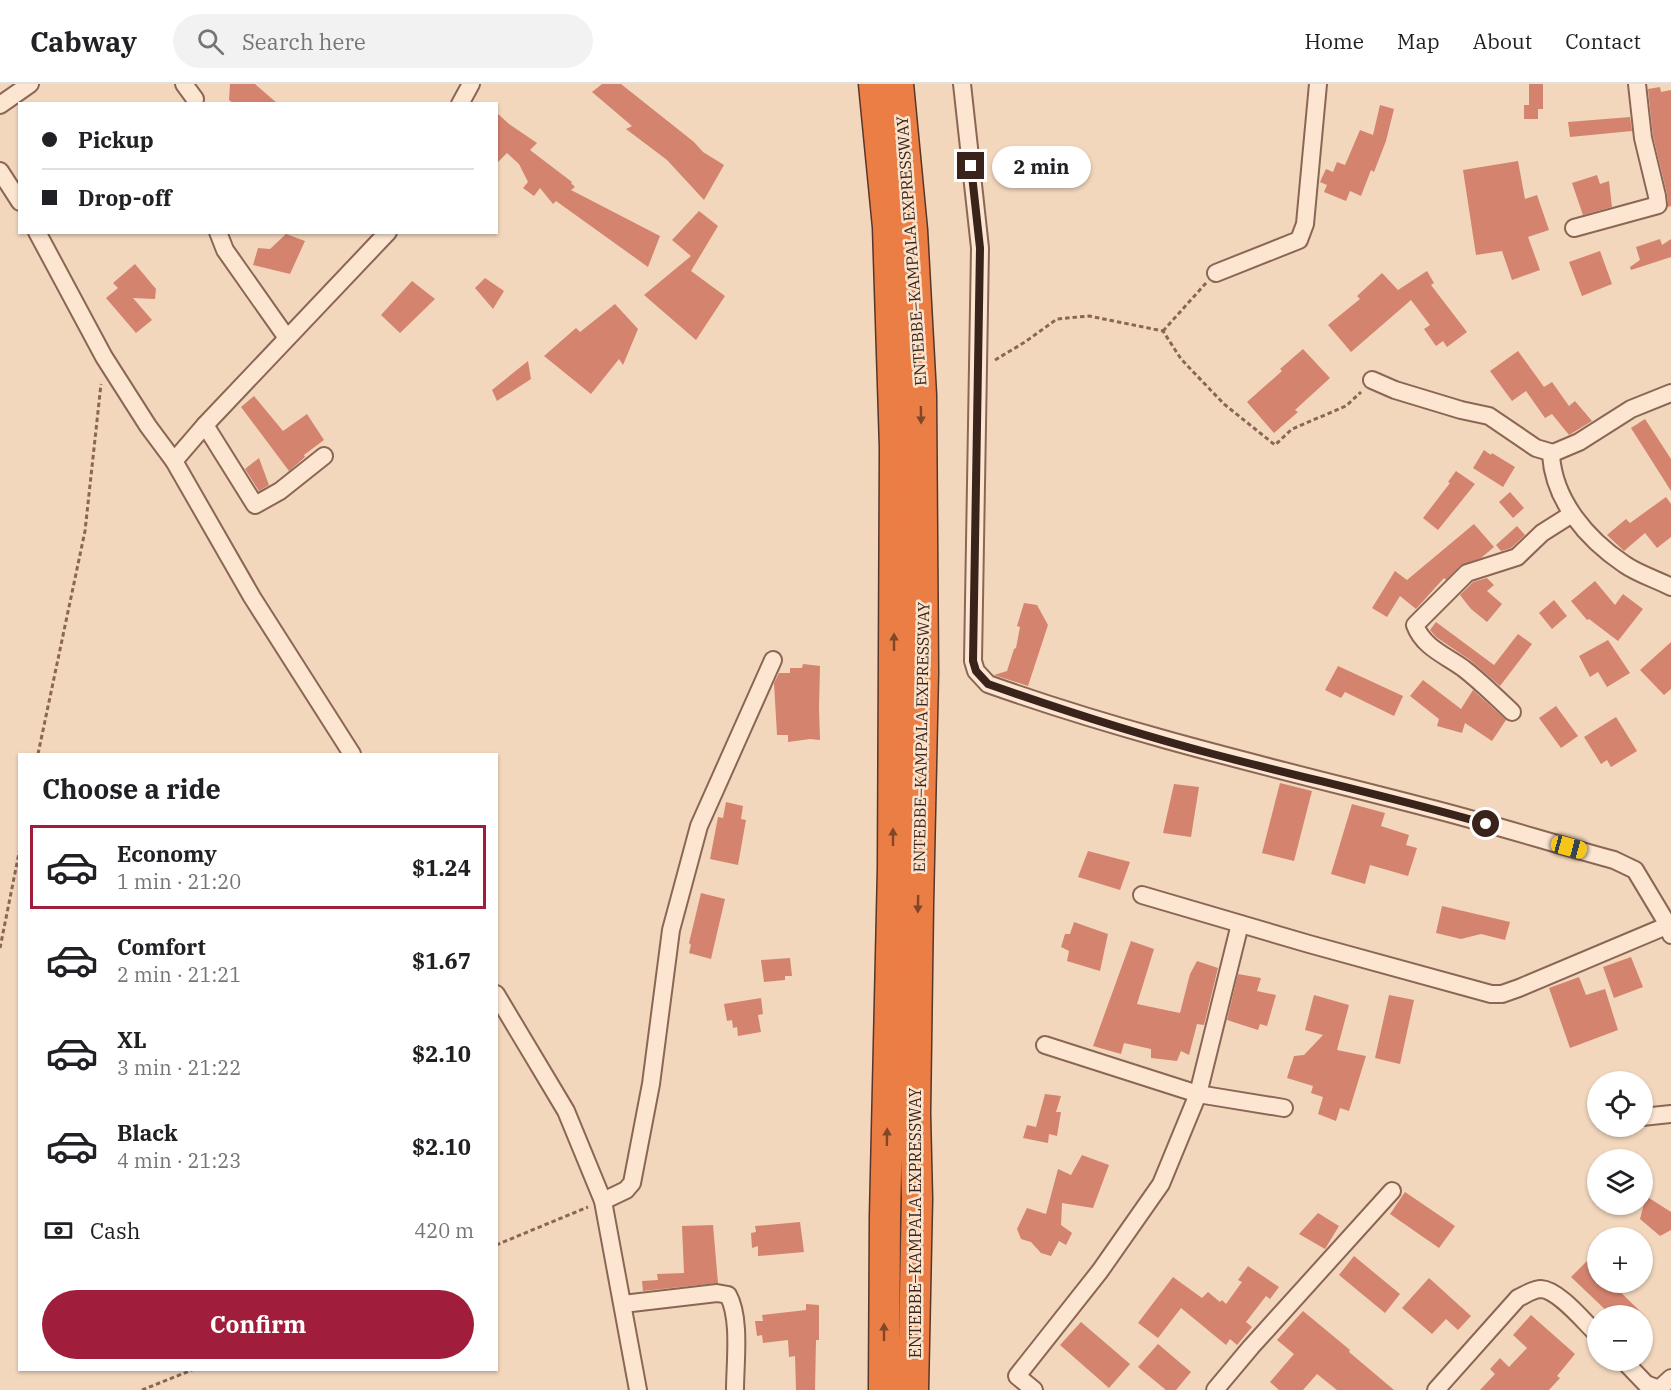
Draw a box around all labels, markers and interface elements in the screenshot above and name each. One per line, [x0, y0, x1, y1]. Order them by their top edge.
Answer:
search box [173, 14, 593, 68]
text: Cabway [30, 23, 137, 60]
icon: search [194, 25, 227, 58]
text: Search here [242, 27, 366, 56]
text: Home [1304, 27, 1364, 55]
text: Map [1397, 27, 1440, 55]
text: About [1473, 27, 1532, 55]
text: Contact [1565, 27, 1641, 55]
street label: ENTEBBE–KAMPALA EXPRESSWAY [892, 115, 930, 387]
text: Pickup [78, 125, 154, 154]
callout: 2 min [992, 145, 1091, 187]
route end [957, 152, 984, 179]
text: 2 min [1014, 153, 1070, 180]
text: Drop-off [78, 183, 172, 212]
one-way arrow [916, 405, 926, 424]
street label: ENTEBBE–KAMPALA EXPRESSWAY [909, 601, 933, 873]
one-way arrow [889, 632, 899, 651]
text: Choose a ride [42, 771, 221, 806]
route start [1472, 810, 1499, 837]
one-way arrow [888, 827, 898, 846]
car [1549, 834, 1589, 860]
text: Economy [117, 839, 217, 868]
icon: car [45, 840, 99, 894]
text: $1.24 [412, 853, 471, 882]
text: 1 min · 21:20 [117, 868, 241, 895]
one-way arrow [914, 894, 923, 913]
text: Comfort [117, 932, 206, 961]
icon: car [45, 933, 99, 987]
text: $1.67 [412, 946, 471, 975]
text: 2 min · 21:21 [117, 961, 241, 988]
text: XL [117, 1025, 147, 1054]
icon: car [45, 1026, 99, 1080]
text: $2.10 [412, 1039, 471, 1068]
text: 3 min · 21:22 [117, 1054, 241, 1081]
map controls [1587, 1071, 1653, 1371]
button: locate [1587, 1071, 1653, 1137]
street label: ENTEBBE–KAMPALA EXPRESSWAY [905, 1088, 925, 1358]
text: Black [117, 1118, 178, 1147]
icon: car [45, 1119, 99, 1173]
one-way arrow [882, 1127, 892, 1146]
text: $2.10 [412, 1132, 471, 1161]
text: 4 min · 21:23 [117, 1147, 241, 1174]
button: layers [1587, 1149, 1653, 1215]
icon: cash [42, 1214, 75, 1247]
text: Cash [90, 1216, 141, 1245]
text: 420 m [414, 1217, 474, 1244]
button: + [1587, 1227, 1653, 1293]
button: Confirm [42, 1290, 474, 1359]
button: − [1587, 1305, 1653, 1371]
one-way arrow [880, 1322, 889, 1341]

